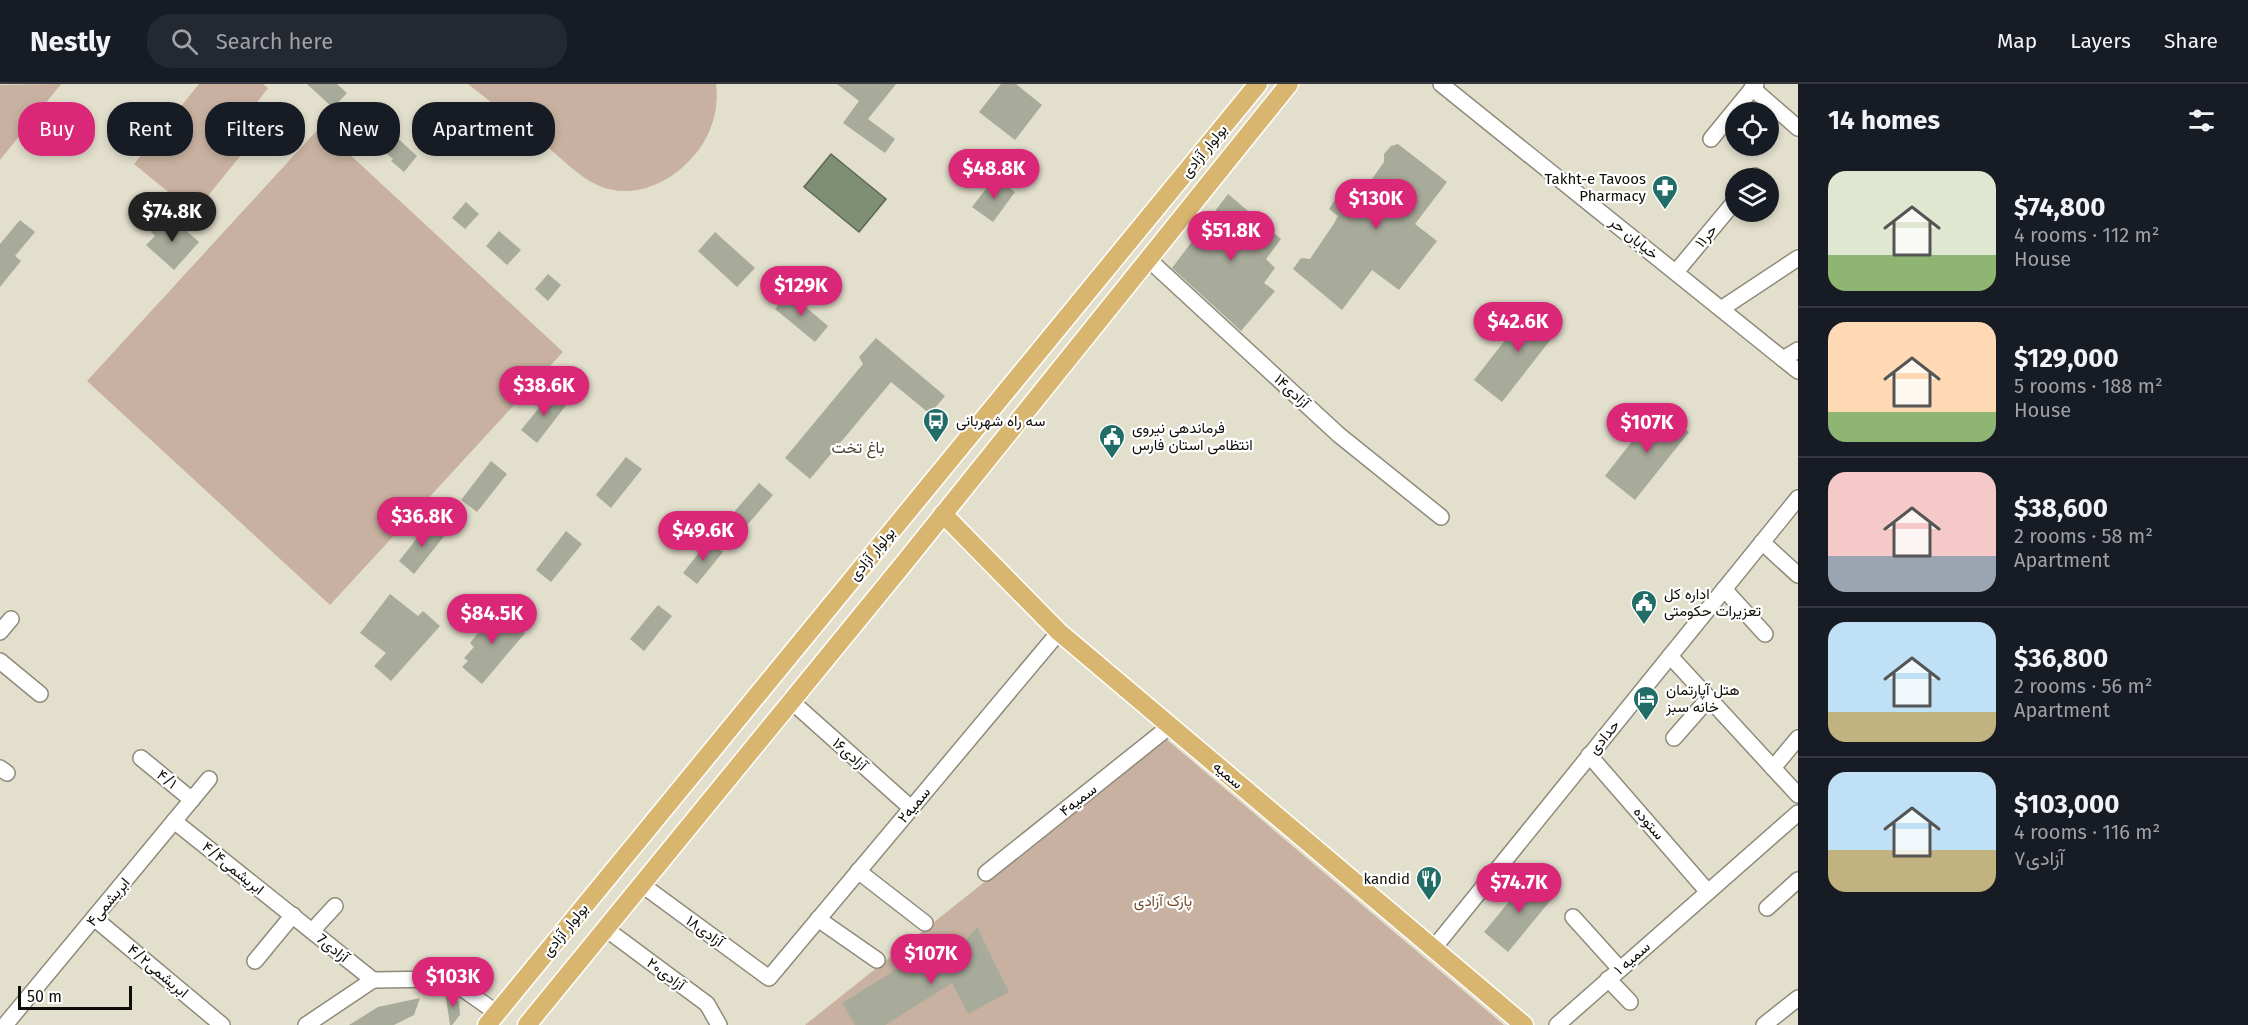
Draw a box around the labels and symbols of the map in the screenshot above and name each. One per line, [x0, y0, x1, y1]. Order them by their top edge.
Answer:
street label: بولوار آزادی [1177, 121, 1232, 182]
pin: $48.8K [945, 149, 1043, 200]
place label: Takht-e Tavoos Pharmacy [1545, 170, 1647, 205]
pharmacy icon: Takht-e Tavoos Pharmacy [1650, 173, 1680, 211]
pin: $130K [1334, 179, 1418, 230]
pin: $74.8K [123, 192, 221, 243]
pin: $51.8K [1182, 211, 1280, 262]
street label: خیابان حر [1605, 212, 1662, 263]
street label: حر۱۱ [1691, 221, 1721, 251]
pin: $129K [759, 266, 843, 317]
pin: $42.6K [1469, 302, 1567, 353]
pin: $38.6K [495, 366, 593, 417]
street label: آزادی۱۴ [1270, 370, 1315, 414]
pin: $107K [1605, 403, 1689, 454]
bus stop icon: سه راه شهربانی [921, 406, 951, 444]
place label: سه راه شهربانی [956, 412, 1045, 431]
place label: فرماندهی نیروی انتظامی استان فارس [1132, 419, 1253, 455]
public building icon: فرماندهی نیروی انتظامی استان فارس [1097, 422, 1127, 460]
district label: باغ تخت [832, 438, 885, 459]
pin: $36.8K [373, 497, 471, 548]
pin: $49.6K [654, 511, 752, 562]
street label: بولوار آزادی [845, 524, 900, 585]
place label: اداره کل تعزیرات حکومتی [1664, 585, 1761, 621]
public building icon: اداره کل تعزیرات حکومتی [1629, 588, 1659, 626]
pin: $84.5K [443, 594, 541, 645]
place label: هتل آپارتمان خانه سبز [1665, 681, 1740, 716]
hotel icon: هتل آپارتمان خانه سبز [1631, 684, 1661, 722]
street label: حدادی [1585, 716, 1624, 759]
street label: آزادی۱۶ [828, 734, 872, 776]
street label: سمیه [1209, 757, 1247, 793]
street label: ۴/۱ [153, 765, 181, 793]
street label: سمیه۴ [1056, 780, 1100, 820]
street label: ۲سمیه [894, 783, 934, 827]
street label: ستوده [1630, 803, 1668, 843]
street label: ابریشمی۴/۴ [198, 838, 268, 899]
pin: $74.7K [1470, 863, 1568, 914]
restaurant icon: kandid [1414, 864, 1444, 902]
place label: kandid [1363, 870, 1410, 888]
street label: ابریشمی۴ [82, 874, 134, 931]
park label: پارک آزادی [1134, 892, 1192, 911]
street label: بولوار آزادی [538, 900, 593, 961]
street label: آزادی۱۸ [682, 911, 729, 952]
street label: 7آزادی [313, 930, 354, 968]
pin: $107K [889, 934, 973, 985]
street label: ۱ سمیه [1610, 937, 1654, 979]
street label: ابریشمی۴/۲ [123, 940, 192, 1002]
street label: آزادی۲۰ [643, 954, 690, 996]
pin: $103K [411, 957, 495, 1008]
scale bar [18, 983, 132, 1010]

